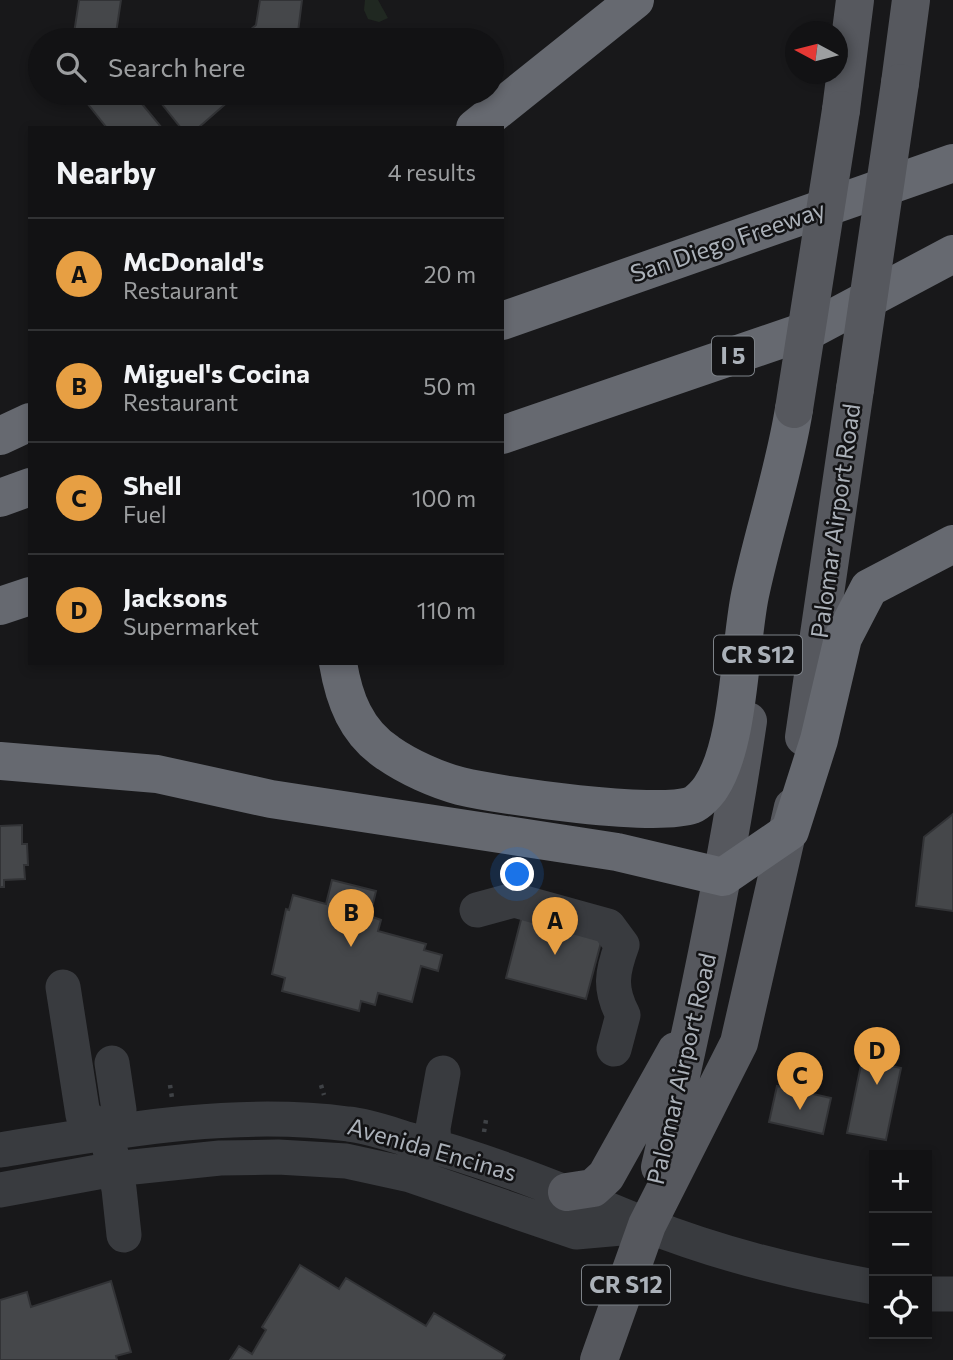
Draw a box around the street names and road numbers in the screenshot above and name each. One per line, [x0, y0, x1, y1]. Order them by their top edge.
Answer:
street label: San Diego Freeway [626, 194, 829, 288]
road number: I 5 [712, 336, 754, 376]
street label: Palomar Airport Road [804, 402, 865, 640]
road number: CR S12 [714, 636, 802, 674]
street label: Palomar Airport Road [640, 950, 721, 1187]
street label: Avenida Encinas [345, 1111, 520, 1187]
road number: CR S12 [582, 1266, 670, 1304]

